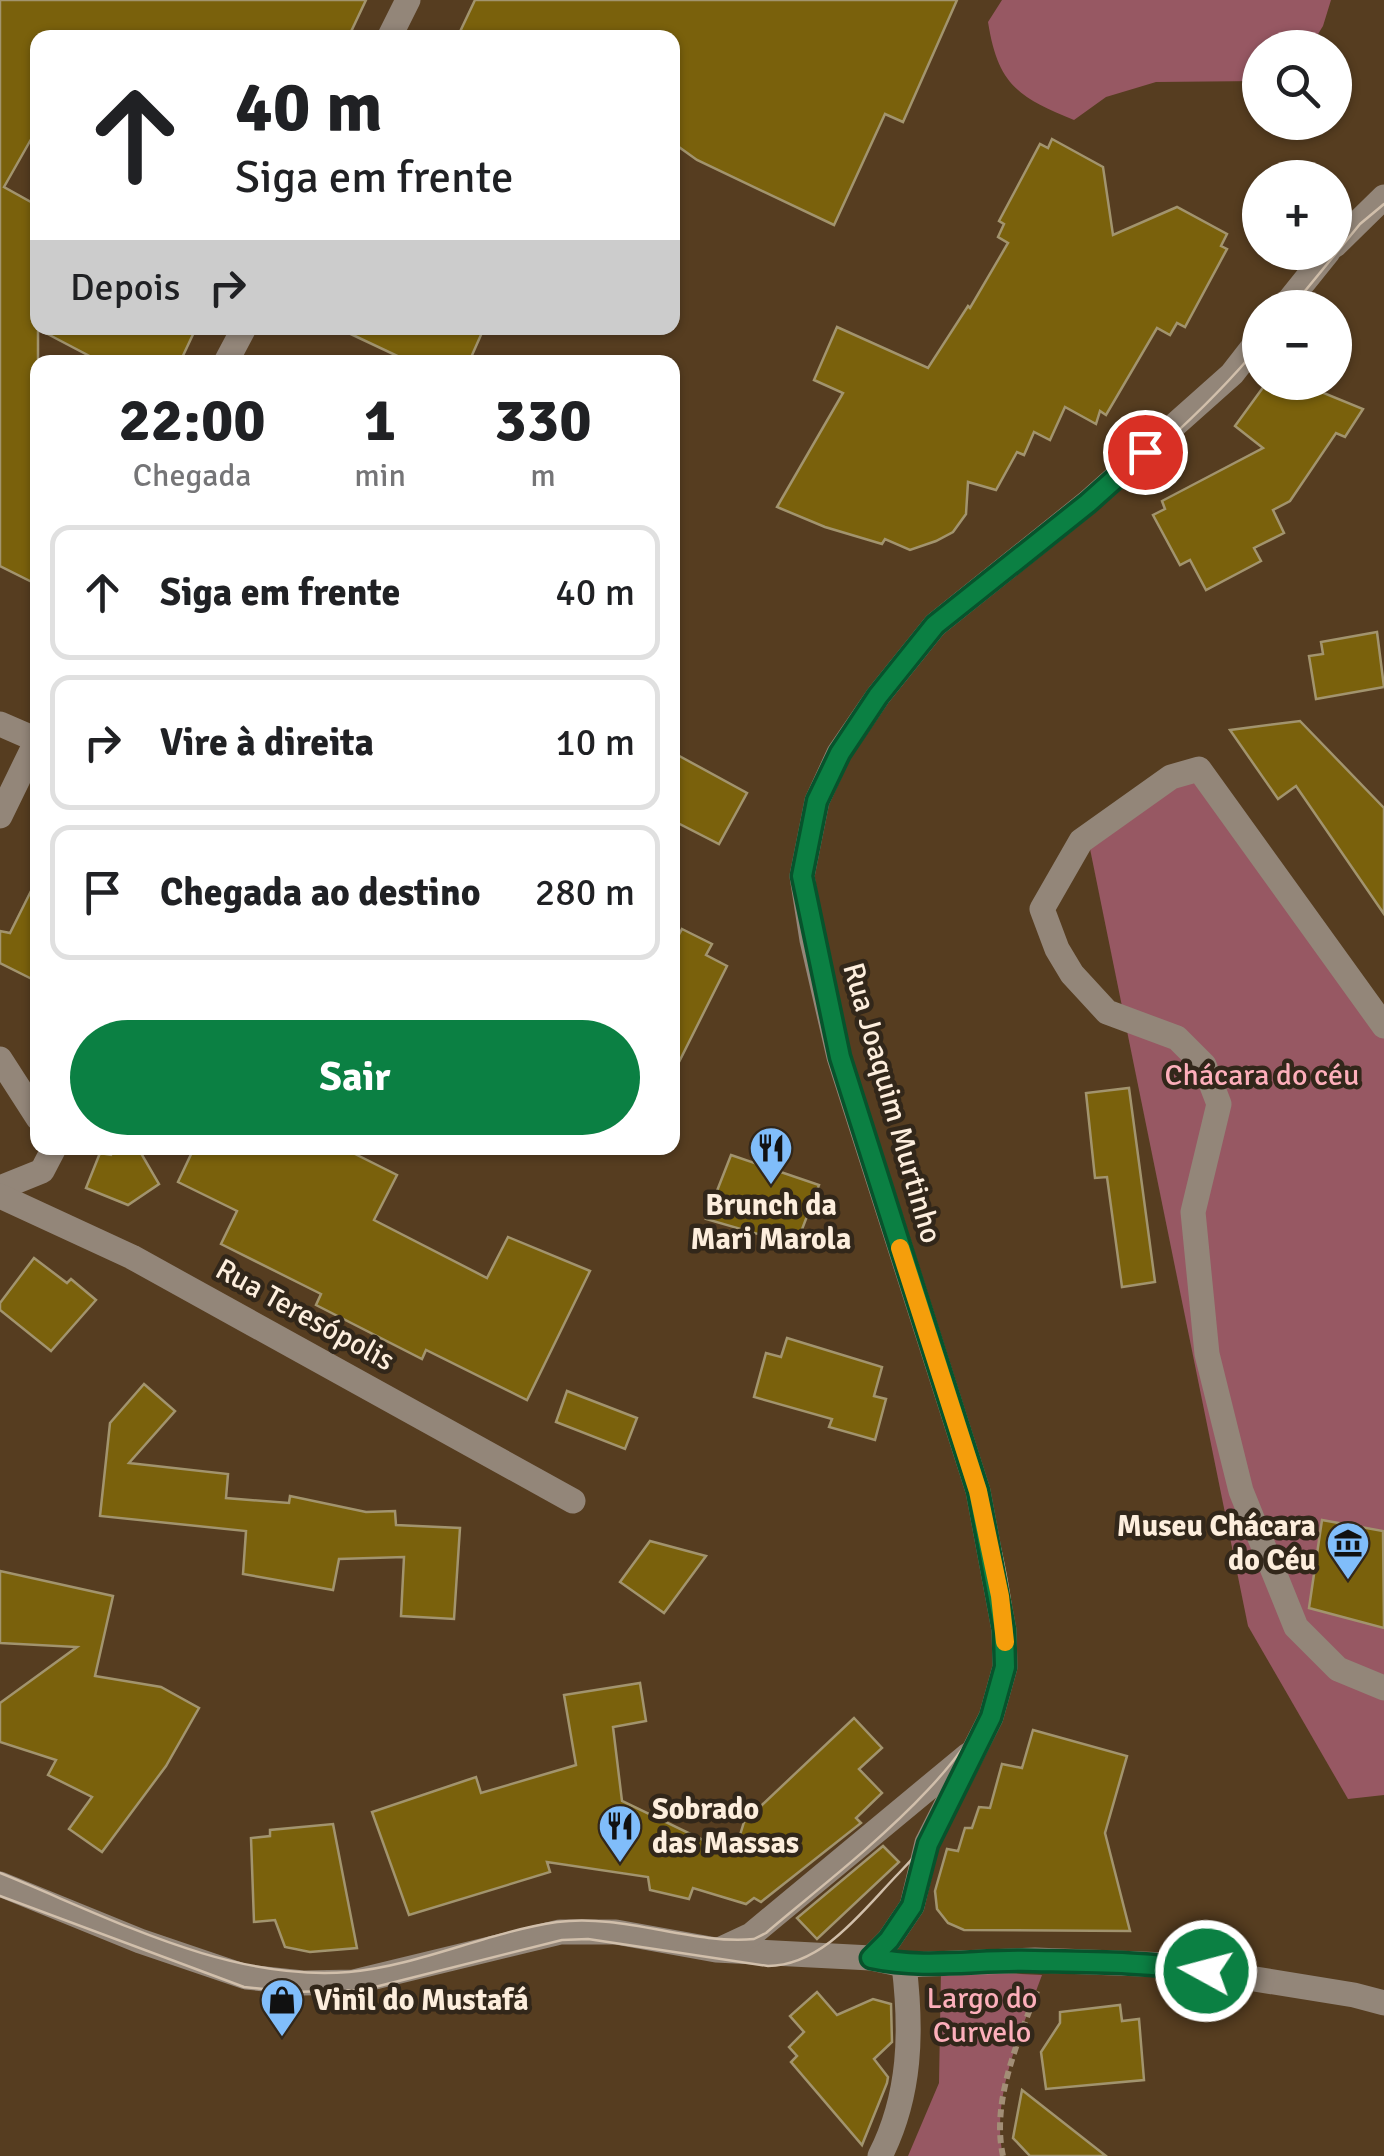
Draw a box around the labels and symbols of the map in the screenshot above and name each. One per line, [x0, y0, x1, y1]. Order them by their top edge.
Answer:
pin [1103, 410, 1188, 495]
street label: Rua Joaquim Murtinho [834, 959, 950, 1247]
park label: Chácara do céu [1164, 1057, 1360, 1094]
restaurant icon: Brunch da Mari Marola [748, 1125, 794, 1186]
place label: Brunch da Mari Marola [691, 1187, 851, 1258]
street label: Rua Teresópolis [209, 1251, 401, 1379]
place label: Museu Chácara do Céu [1117, 1508, 1316, 1579]
museum icon: Museu Chácara do Céu [1325, 1520, 1371, 1581]
place label: Sobrado das Massas [652, 1791, 799, 1862]
restaurant icon: Sobrado das Massas [597, 1803, 643, 1864]
position arrow [1154, 1919, 1258, 2023]
shop icon: Vinil do Mustafá [259, 1977, 305, 2038]
park label: Largo do Curvelo [927, 1980, 1037, 2051]
place label: Vinil do Mustafá [314, 1982, 529, 2019]

